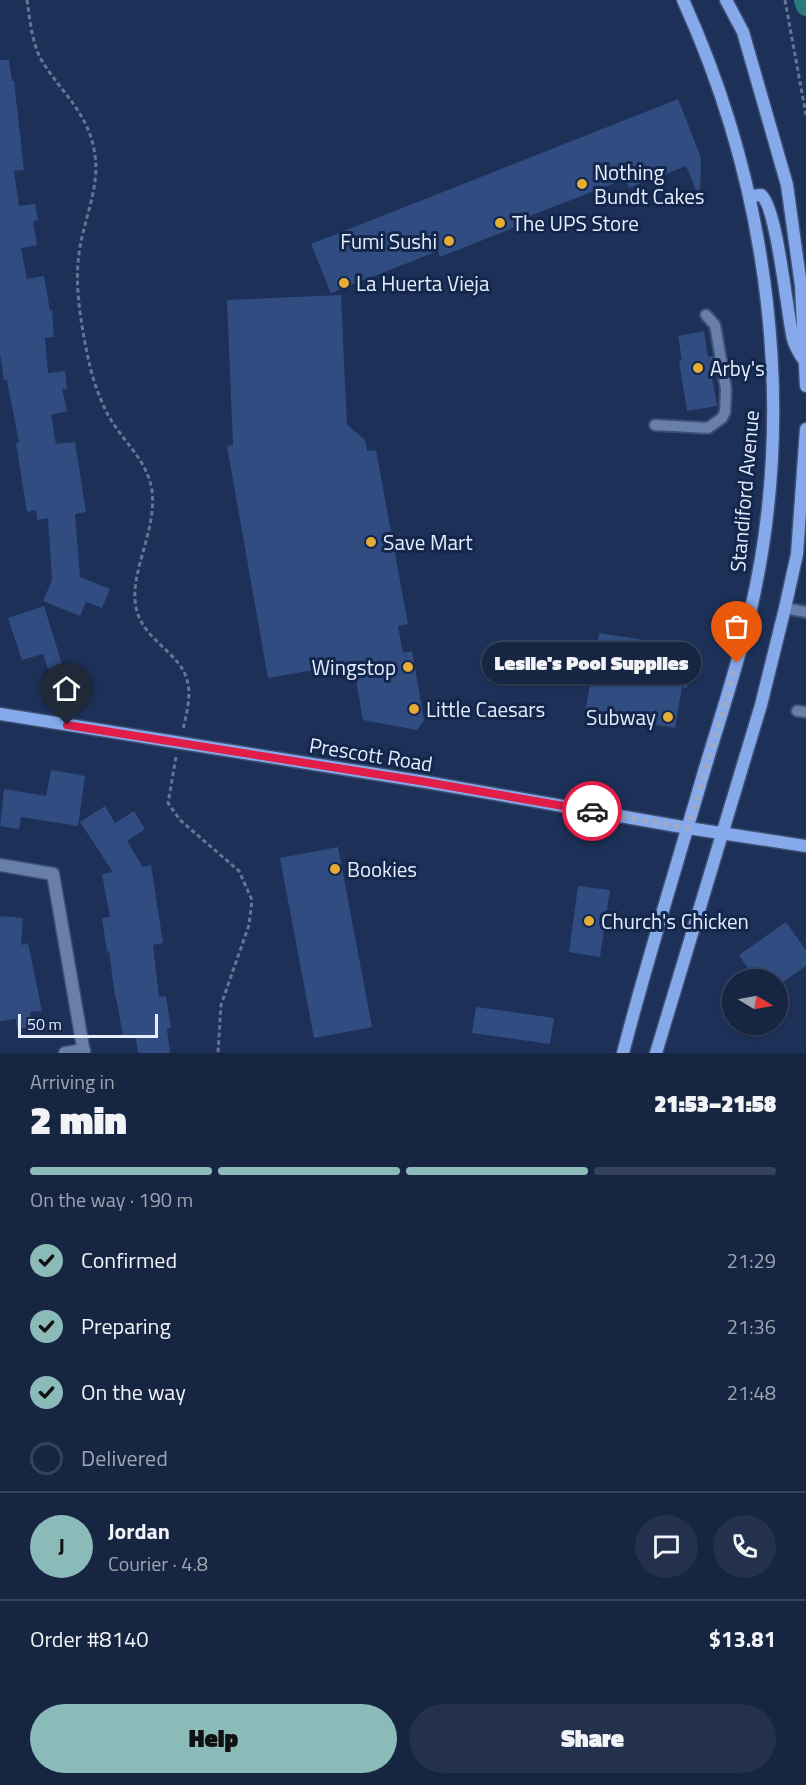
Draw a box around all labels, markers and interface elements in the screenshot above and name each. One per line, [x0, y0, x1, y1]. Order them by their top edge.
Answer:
place label: Nothing Bundt Cakes [594, 156, 705, 212]
marker: Nothing Bundt Cakes [575, 177, 589, 191]
place label: The UPS Store [512, 207, 639, 239]
marker: The UPS Store [493, 216, 507, 230]
place label: Fumi Sushi [340, 225, 437, 257]
marker: Fumi Sushi [442, 234, 456, 248]
place label: La Huerta Vieja [356, 267, 490, 299]
marker: La Huerta Vieja [337, 276, 351, 290]
place label: Arby's [710, 352, 765, 384]
marker: Arby's [691, 361, 705, 375]
street label: Standiford Avenue [721, 409, 767, 573]
place label: Save Mart [383, 526, 473, 558]
marker: Save Mart [364, 535, 378, 549]
pin [711, 601, 762, 663]
icon: bag [720, 610, 753, 643]
callout: Leslie's Pool Supplies [482, 642, 701, 684]
text: Leslie's Pool Supplies [494, 647, 689, 678]
place label: Wingstop [311, 651, 396, 683]
marker: Wingstop [401, 660, 415, 674]
pin [41, 663, 92, 725]
icon: home [50, 672, 83, 705]
place label: Little Caesars [426, 693, 545, 725]
place label: Subway [586, 701, 656, 733]
marker: Little Caesars [407, 702, 421, 716]
marker: Subway [661, 710, 675, 724]
street label: Prescott Road [307, 728, 435, 780]
courier [562, 781, 622, 841]
icon: car [576, 795, 609, 828]
place label: Bookies [347, 853, 417, 885]
marker: Bookies [328, 862, 342, 876]
place label: Church's Chicken [601, 905, 749, 937]
marker: Church's Chicken [582, 914, 596, 928]
north arrow [722, 969, 788, 1035]
map controls [722, 969, 788, 1035]
scale bar [18, 1011, 158, 1038]
text: 50 m [27, 1012, 62, 1036]
text: Arriving in [30, 1066, 115, 1097]
text: 21:53–21:58 [654, 1087, 776, 1121]
text: 2 min [30, 1090, 127, 1149]
text: On the way · 190 m [30, 1184, 193, 1215]
text: Confirmed [81, 1243, 177, 1277]
icon: check [30, 1244, 63, 1277]
text: 21:29 [727, 1245, 776, 1276]
text: Preparing [81, 1309, 171, 1343]
icon: check [30, 1310, 63, 1343]
text: 21:36 [727, 1311, 776, 1342]
text: On the way [81, 1375, 186, 1409]
icon: check [30, 1376, 63, 1409]
text: 21:48 [727, 1377, 776, 1408]
text: Delivered [81, 1441, 168, 1475]
text: Jordan [108, 1514, 170, 1548]
button: chat [635, 1515, 698, 1578]
button: phone [713, 1515, 776, 1578]
text: J [58, 1529, 65, 1563]
text: Courier · 4.8 [108, 1548, 208, 1579]
text: Order #8140 [30, 1622, 149, 1656]
text: $13.81 [709, 1622, 776, 1656]
button: Help [30, 1704, 397, 1773]
button: Share [409, 1704, 776, 1773]

